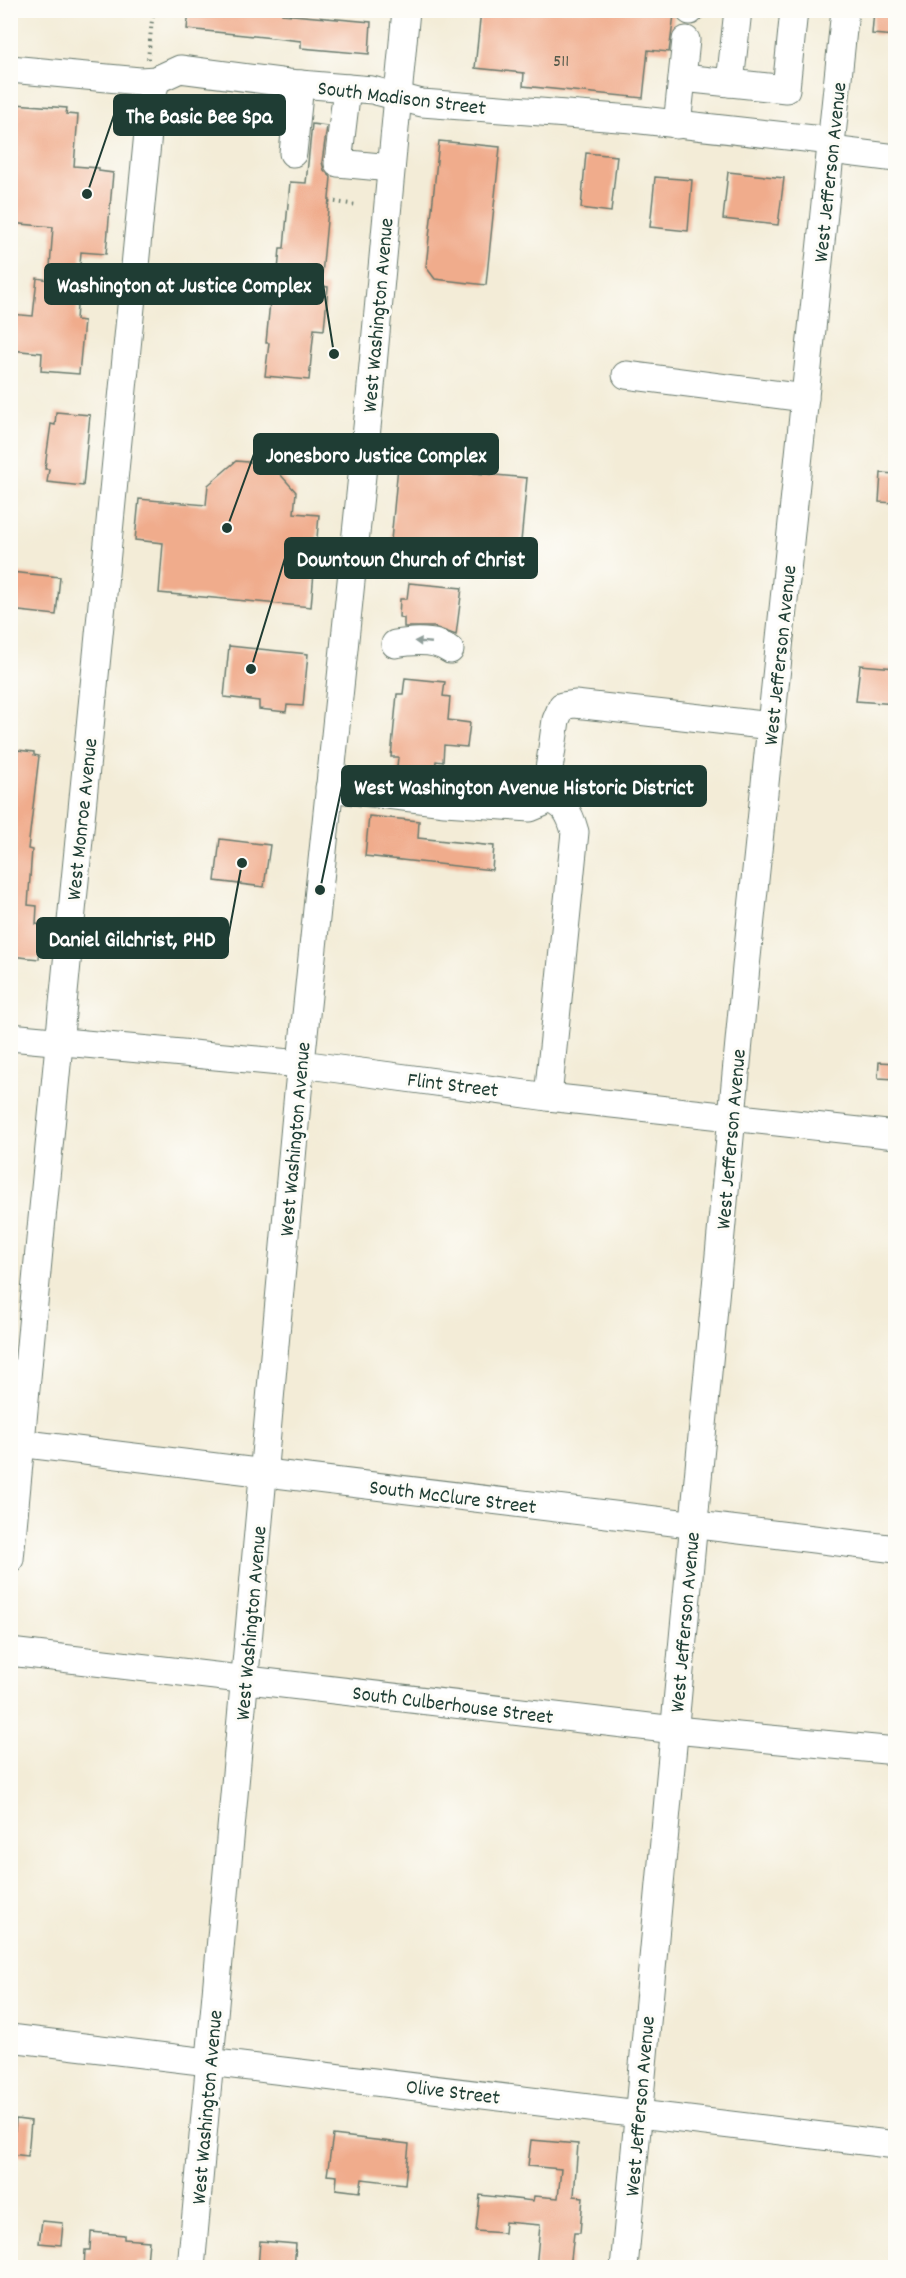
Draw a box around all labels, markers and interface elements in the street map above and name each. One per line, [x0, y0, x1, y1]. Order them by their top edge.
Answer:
house number: 511 [553, 50, 569, 75]
street label: South Madison Street [316, 75, 488, 125]
street label: West Jefferson Avenue [808, 81, 856, 264]
callout: The Basic Bee Spa [114, 95, 285, 135]
text: The Basic Bee Spa [126, 103, 273, 134]
street label: West Washington Avenue [357, 217, 403, 414]
callout: Washington at Justice Complex [45, 264, 323, 304]
text: Washington at Justice Complex [57, 272, 312, 303]
callout: Jonesboro Justice Complex [254, 434, 498, 474]
text: Jonesboro Justice Complex [266, 442, 487, 473]
callout: Downtown Church of Christ [285, 538, 537, 578]
text: Downtown Church of Christ [297, 546, 526, 577]
street label: West Jefferson Avenue [758, 564, 806, 747]
one-way arrow [414, 637, 433, 647]
street label: West Monroe Avenue [61, 737, 107, 902]
callout: West Washington Avenue Historic District [342, 766, 706, 806]
text: West Washington Avenue Historic District [354, 774, 695, 805]
callout: Daniel Gilchrist, PHD [37, 918, 228, 958]
text: Daniel Gilchrist, PHD [49, 926, 216, 957]
street label: West Washington Avenue [274, 1041, 320, 1238]
street label: West Jefferson Avenue [710, 1048, 756, 1231]
street label: Flint Street [405, 1067, 500, 1107]
street label: South McClure Street [367, 1474, 538, 1524]
street label: West Washington Avenue [230, 1525, 276, 1722]
street label: West Jefferson Avenue [664, 1531, 710, 1714]
street label: South Culberhouse Street [350, 1680, 555, 1734]
street label: West Washington Avenue [186, 2009, 232, 2206]
street label: West Jefferson Avenue [619, 2015, 665, 2198]
street label: Olive Street [404, 2073, 502, 2115]

